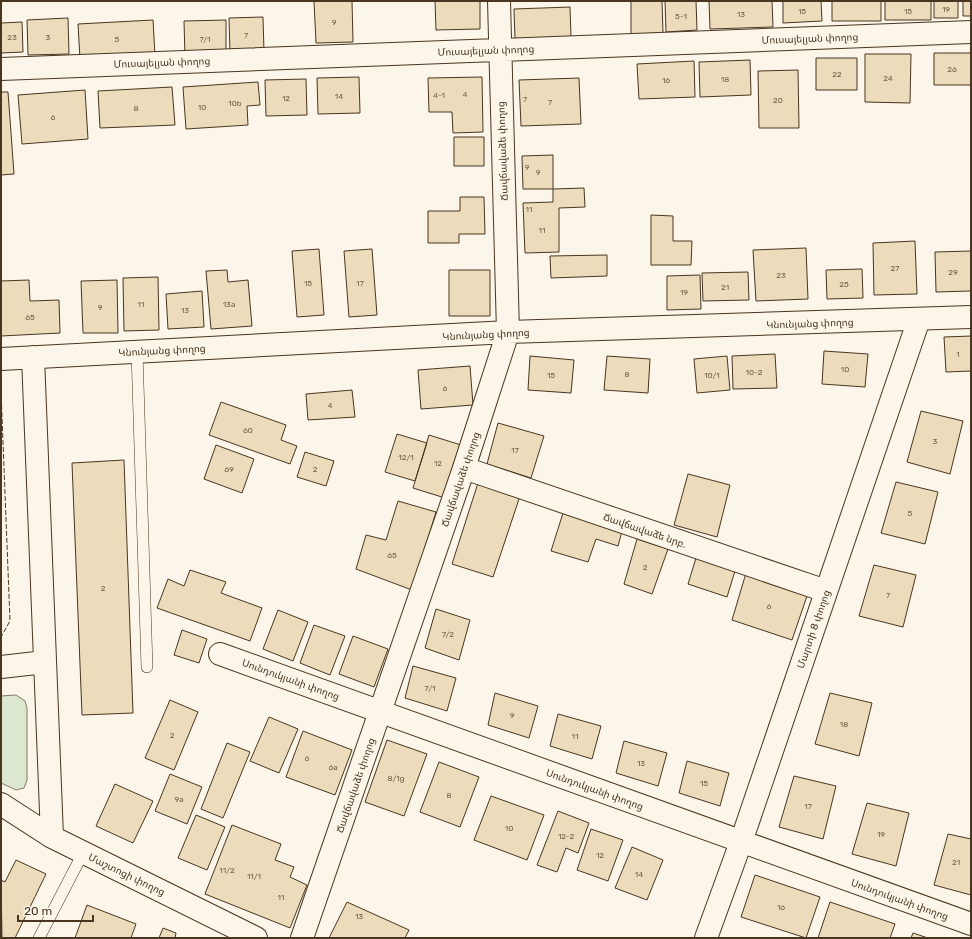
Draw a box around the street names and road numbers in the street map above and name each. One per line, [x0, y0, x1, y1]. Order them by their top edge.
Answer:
street label: Մուսայելյան փողոց [761, 31, 859, 47]
street label: Մուսայելյան փողոց [437, 43, 535, 59]
street label: Մուսայելյան փողոց [113, 55, 211, 71]
street label: Ճավճավաձե փողոց [495, 101, 511, 201]
street label: Կնունյանց փողոց [766, 316, 854, 332]
street label: Կնունյանց փողոց [442, 327, 530, 343]
street label: Կնունյանց փողոց [118, 343, 206, 359]
street label: Ճավճավաձե փողոց [439, 430, 483, 528]
street label: Ճավճավաձե նրբ. [602, 511, 688, 551]
street label: Մարտի 8 փողոց [795, 588, 833, 670]
street label: Սունդուկյանի փողոց [240, 657, 341, 703]
street label: Ճավճավաձե փողոց [334, 736, 378, 834]
street label: Սունդուկյանի փողոց [544, 767, 645, 813]
street label: Մաշտոցի փողոց [86, 851, 167, 899]
street label: Սունդուկյանի փողոց [849, 877, 950, 923]

